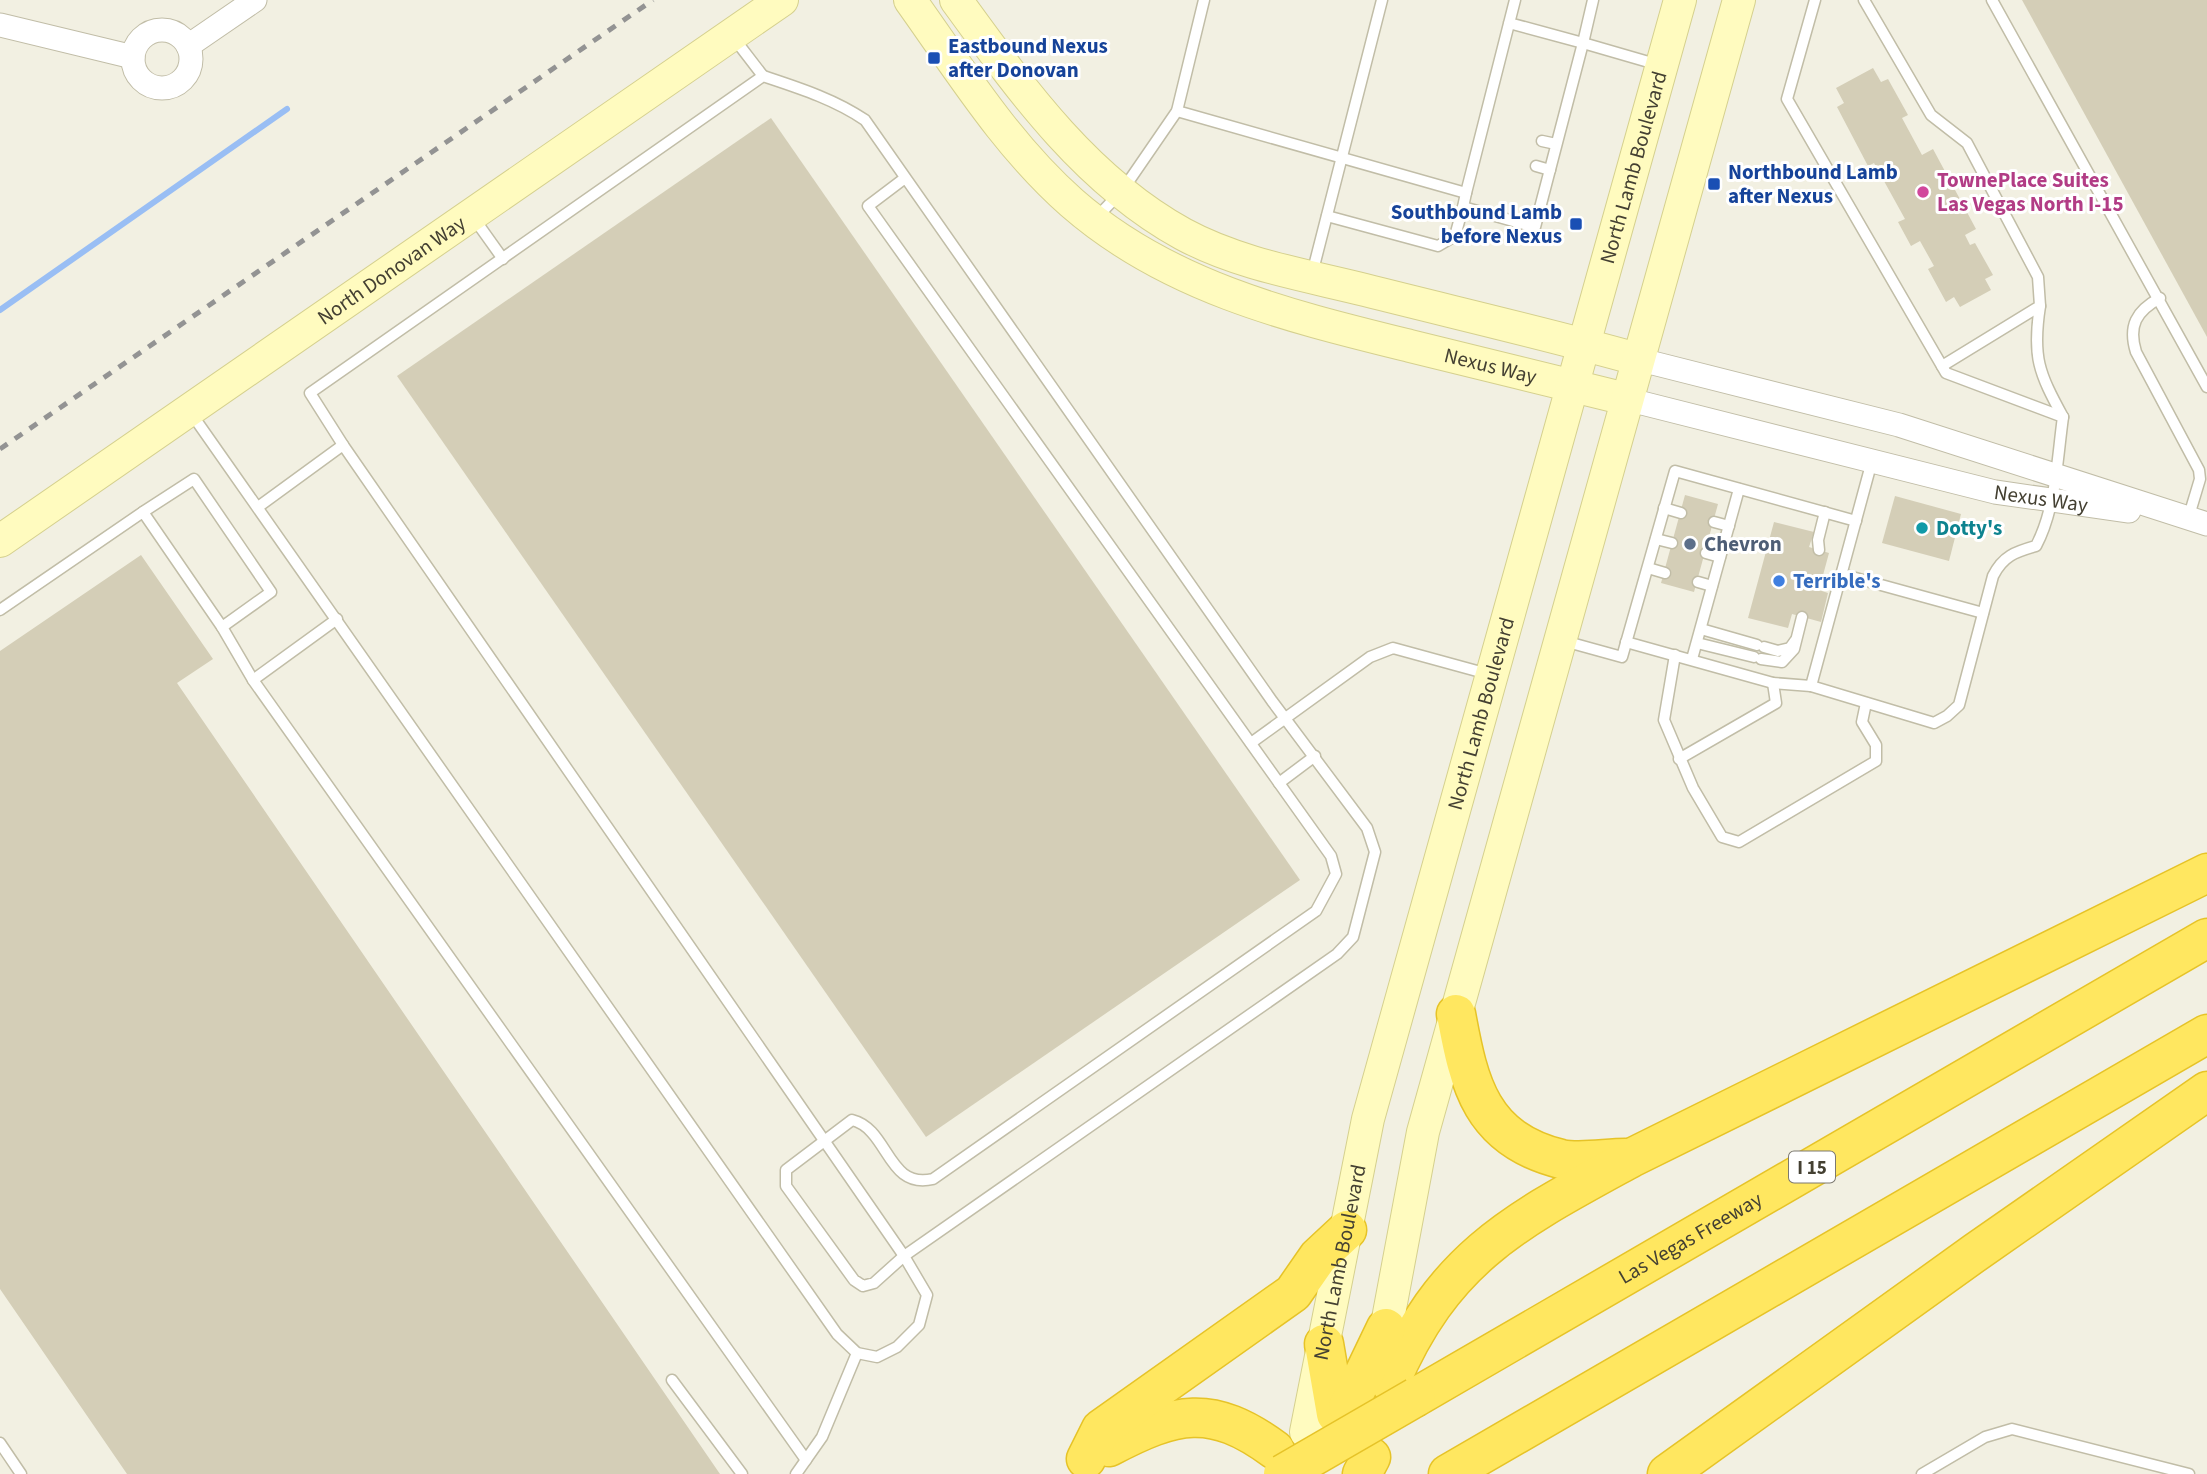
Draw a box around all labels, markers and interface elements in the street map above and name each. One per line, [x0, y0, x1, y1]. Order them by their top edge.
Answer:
place label: Eastbound Nexus after Donovan [948, 31, 1108, 85]
marker: Eastbound Nexus after Donovan [926, 50, 942, 66]
street label: North Lamb Boulevard [1592, 68, 1674, 267]
place label: Northbound Lamb after Nexus [1728, 157, 1898, 211]
place label: TownePlace Suites Las Vegas North I-15 [1937, 165, 2123, 219]
marker: Northbound Lamb after Nexus [1706, 176, 1722, 192]
marker: TownePlace Suites Las Vegas North I-15 [1915, 184, 1931, 200]
place label: Southbound Lamb before Nexus [1391, 197, 1562, 251]
street label: North Donovan Way [311, 208, 472, 332]
marker: Southbound Lamb before Nexus [1568, 216, 1584, 232]
street label: Nexus Way [1441, 340, 1540, 392]
street label: Nexus Way [1992, 477, 2090, 520]
place label: Dotty's [1936, 513, 2002, 543]
marker: Dotty's [1914, 520, 1930, 536]
place label: Chevron [1704, 529, 1782, 559]
marker: Chevron [1682, 536, 1698, 552]
place label: Terrible's [1793, 566, 1881, 596]
marker: Terrible's [1771, 573, 1787, 589]
street label: North Lamb Boulevard [1440, 614, 1522, 813]
road number: I 15 [1789, 1152, 1835, 1182]
street label: North Lamb Boulevard [1306, 1162, 1374, 1363]
street label: Las Vegas Freeway [1613, 1184, 1768, 1291]

